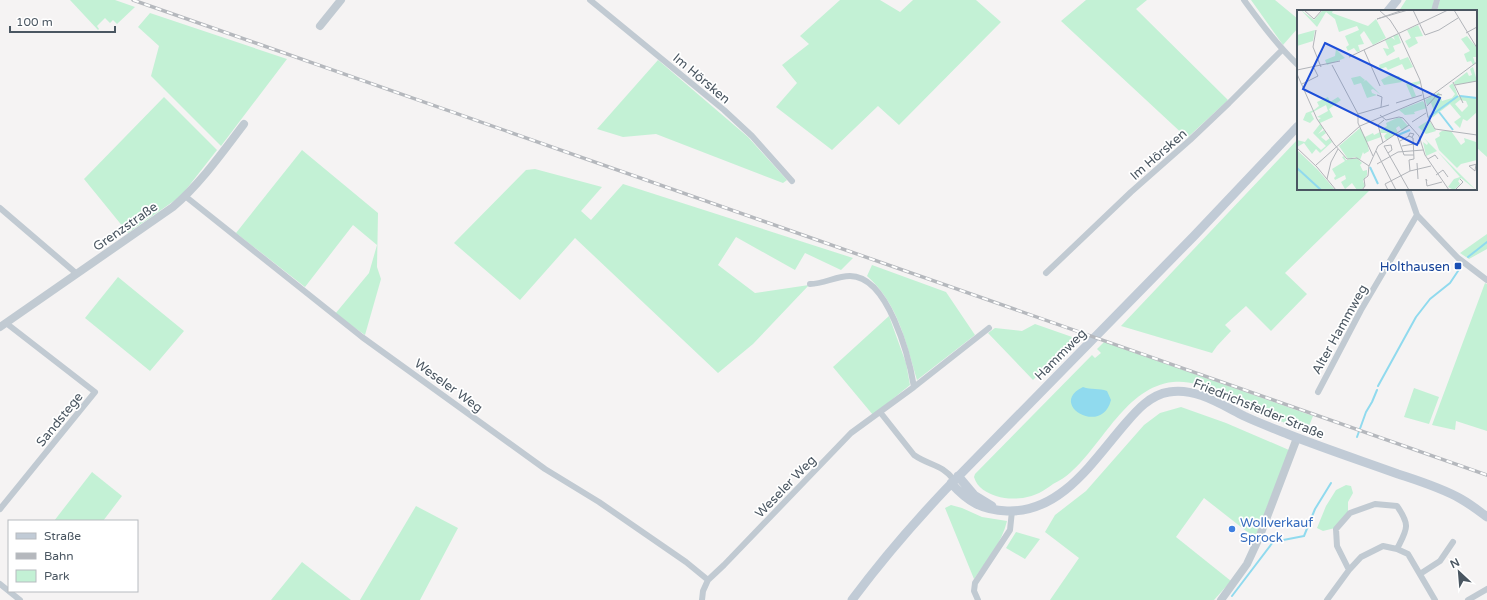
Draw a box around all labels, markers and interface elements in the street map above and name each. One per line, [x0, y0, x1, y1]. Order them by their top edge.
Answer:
scale bar [10, 8, 115, 34]
inset map [1297, 10, 1477, 190]
text: 100 m [16, 15, 53, 29]
street label: Im Hörsken [669, 50, 733, 107]
street label: Im Hörsken [1127, 126, 1190, 184]
street label: Grenzstraße [90, 199, 161, 255]
place label: Holthausen [1380, 259, 1450, 275]
marker: Holthausen [1453, 261, 1463, 271]
street label: Alter Hammweg [1309, 282, 1371, 377]
street label: Hammweg [1031, 325, 1090, 384]
street label: Weseler Weg [411, 356, 486, 416]
street label: Friedrichsfelder Straße [1191, 375, 1327, 443]
street label: Sandstege [33, 389, 87, 450]
street label: Weseler Weg [752, 452, 819, 521]
place label: Wollverkauf Sprock [1240, 515, 1313, 546]
legend [8, 520, 138, 592]
marker: Wollverkauf Sprock [1227, 524, 1237, 534]
text: Straße [44, 529, 81, 543]
text: Bahn [44, 549, 74, 563]
north arrow [1439, 552, 1479, 592]
text: N [1448, 556, 1462, 571]
text: Park [44, 569, 70, 583]

